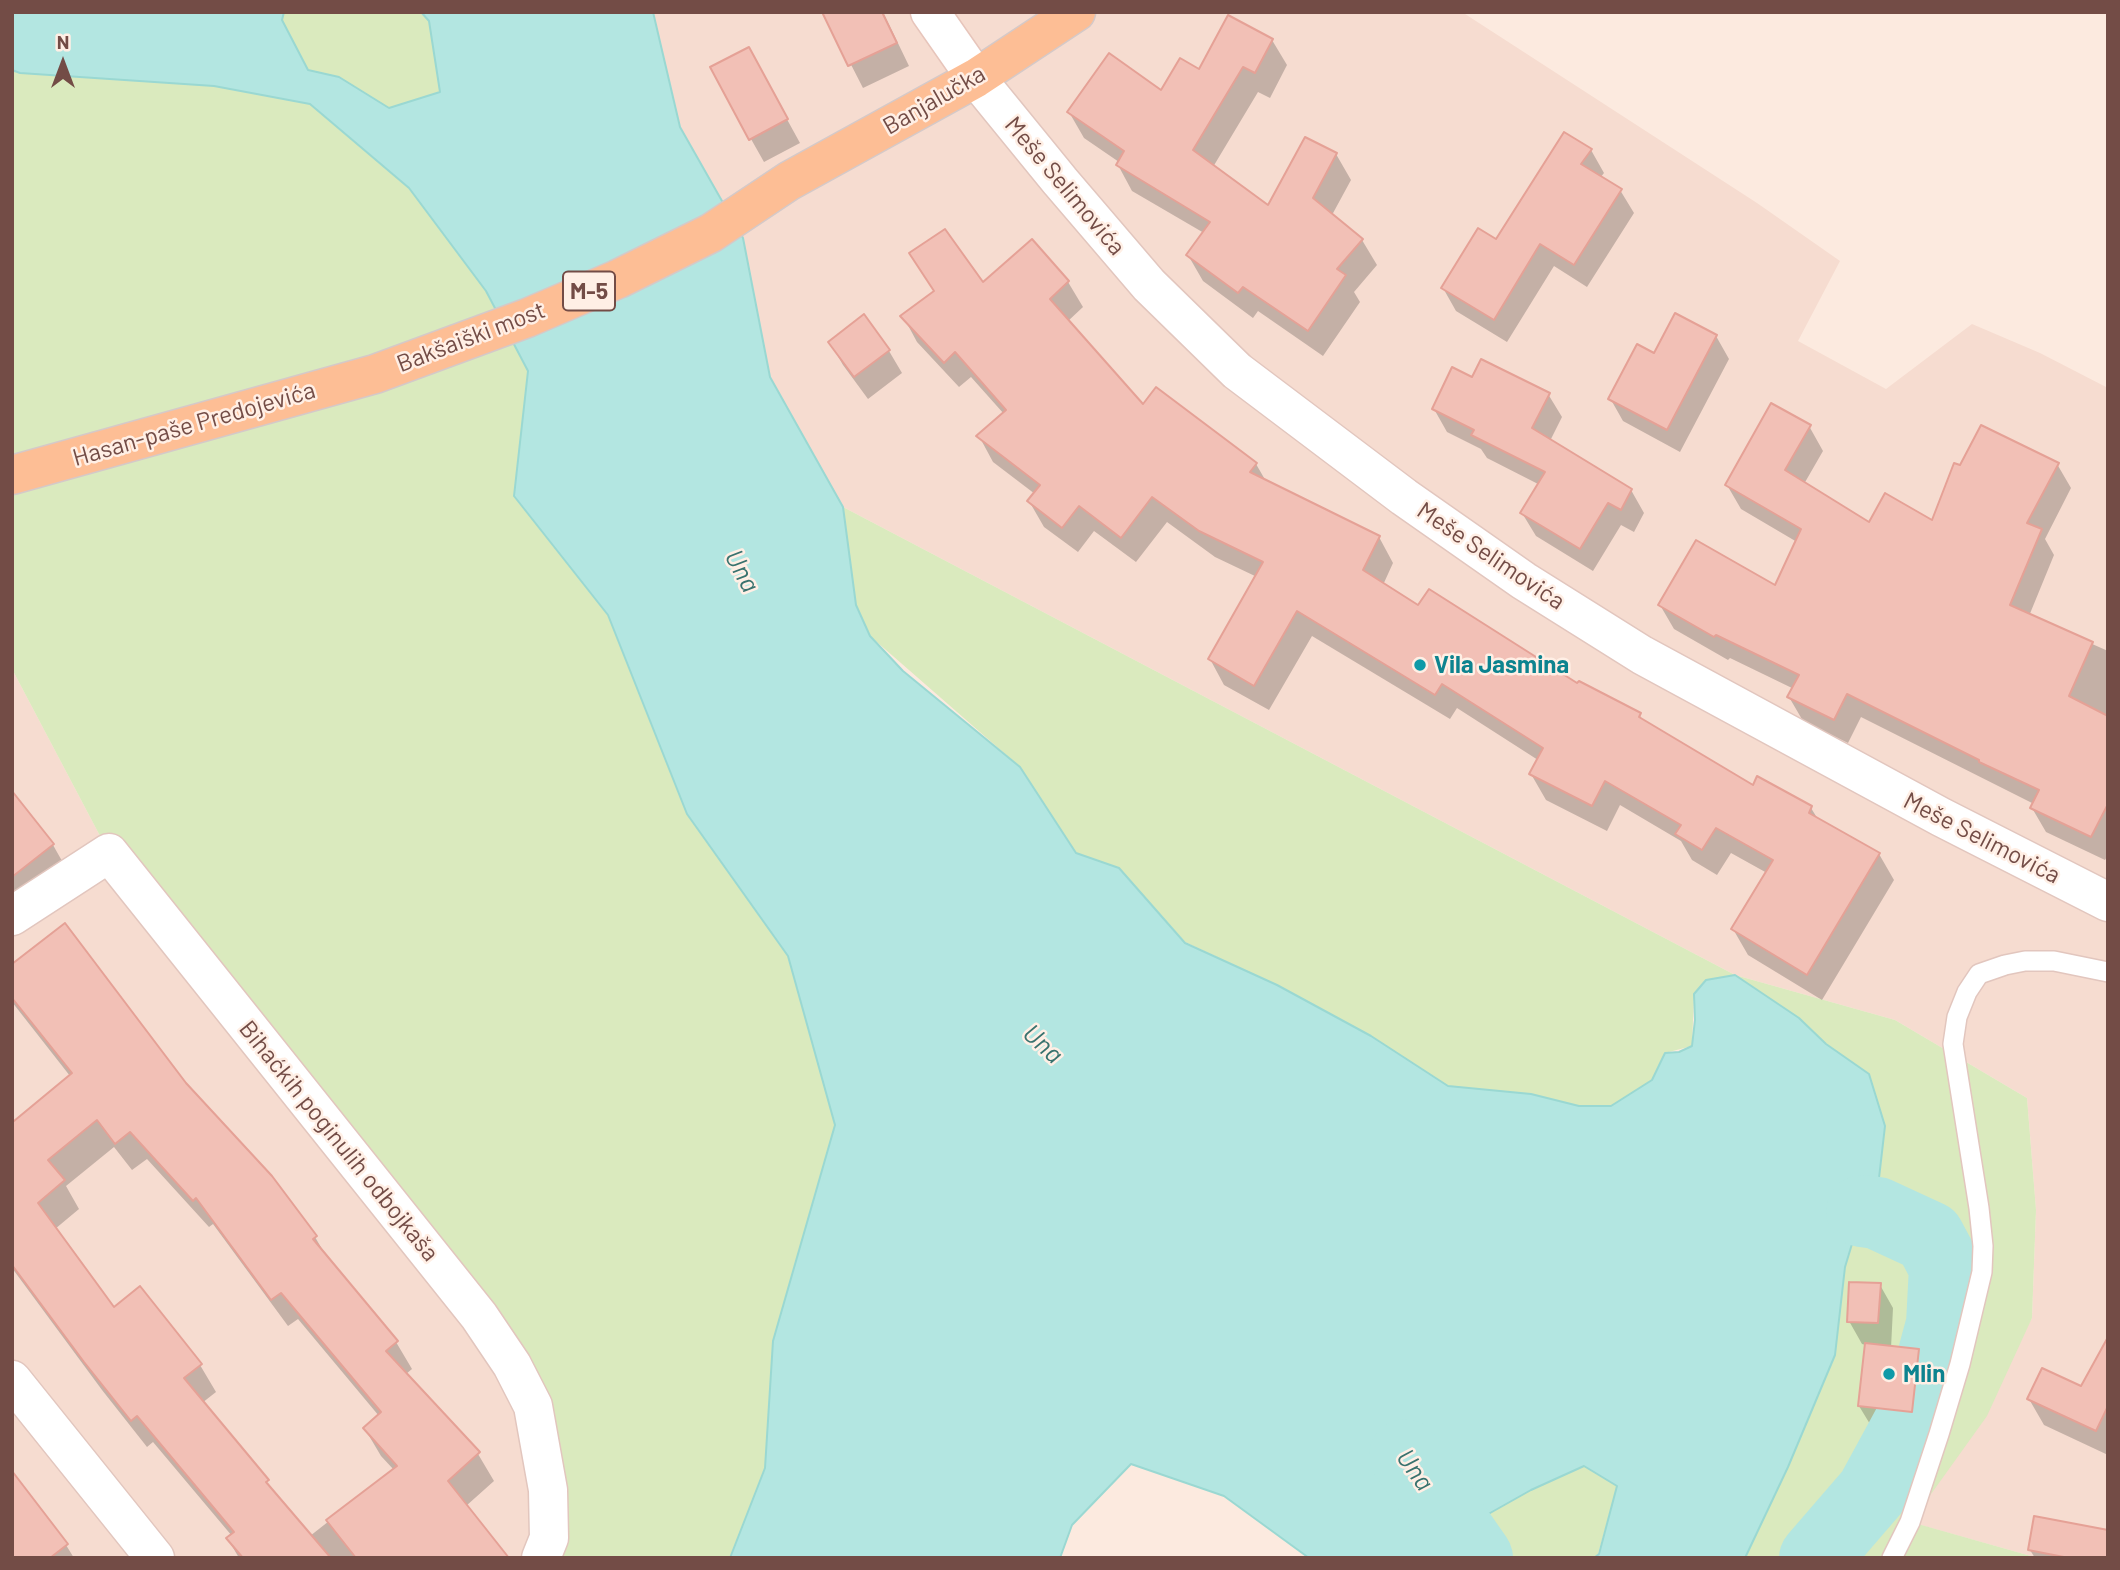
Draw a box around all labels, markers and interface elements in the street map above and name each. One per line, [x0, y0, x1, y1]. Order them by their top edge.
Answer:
north arrow [28, 28, 98, 98]
text: N [57, 30, 69, 53]
street label: Banjalučka [878, 59, 990, 141]
street label: Meše Selimovića [999, 111, 1131, 261]
road number: M-5 [563, 272, 615, 310]
street label: Bakšaiški most [393, 295, 549, 379]
street label: Hasan-paše Predojevića [69, 376, 319, 472]
street label: Meše Selimovića [1412, 496, 1570, 616]
water label: Una [718, 544, 766, 598]
place label: Vila Jasmina [1434, 651, 1569, 679]
marker: Vila Jasmina [1412, 657, 1428, 673]
street label: Meše Selimovića [1899, 786, 2065, 890]
street label: Bihaćkih poginulih odbojkaša [233, 1015, 445, 1267]
water label: Una [1016, 1018, 1070, 1070]
place label: Mlin [1903, 1360, 1945, 1388]
marker: Mlin [1881, 1366, 1897, 1382]
water label: Una [1390, 1443, 1440, 1497]

